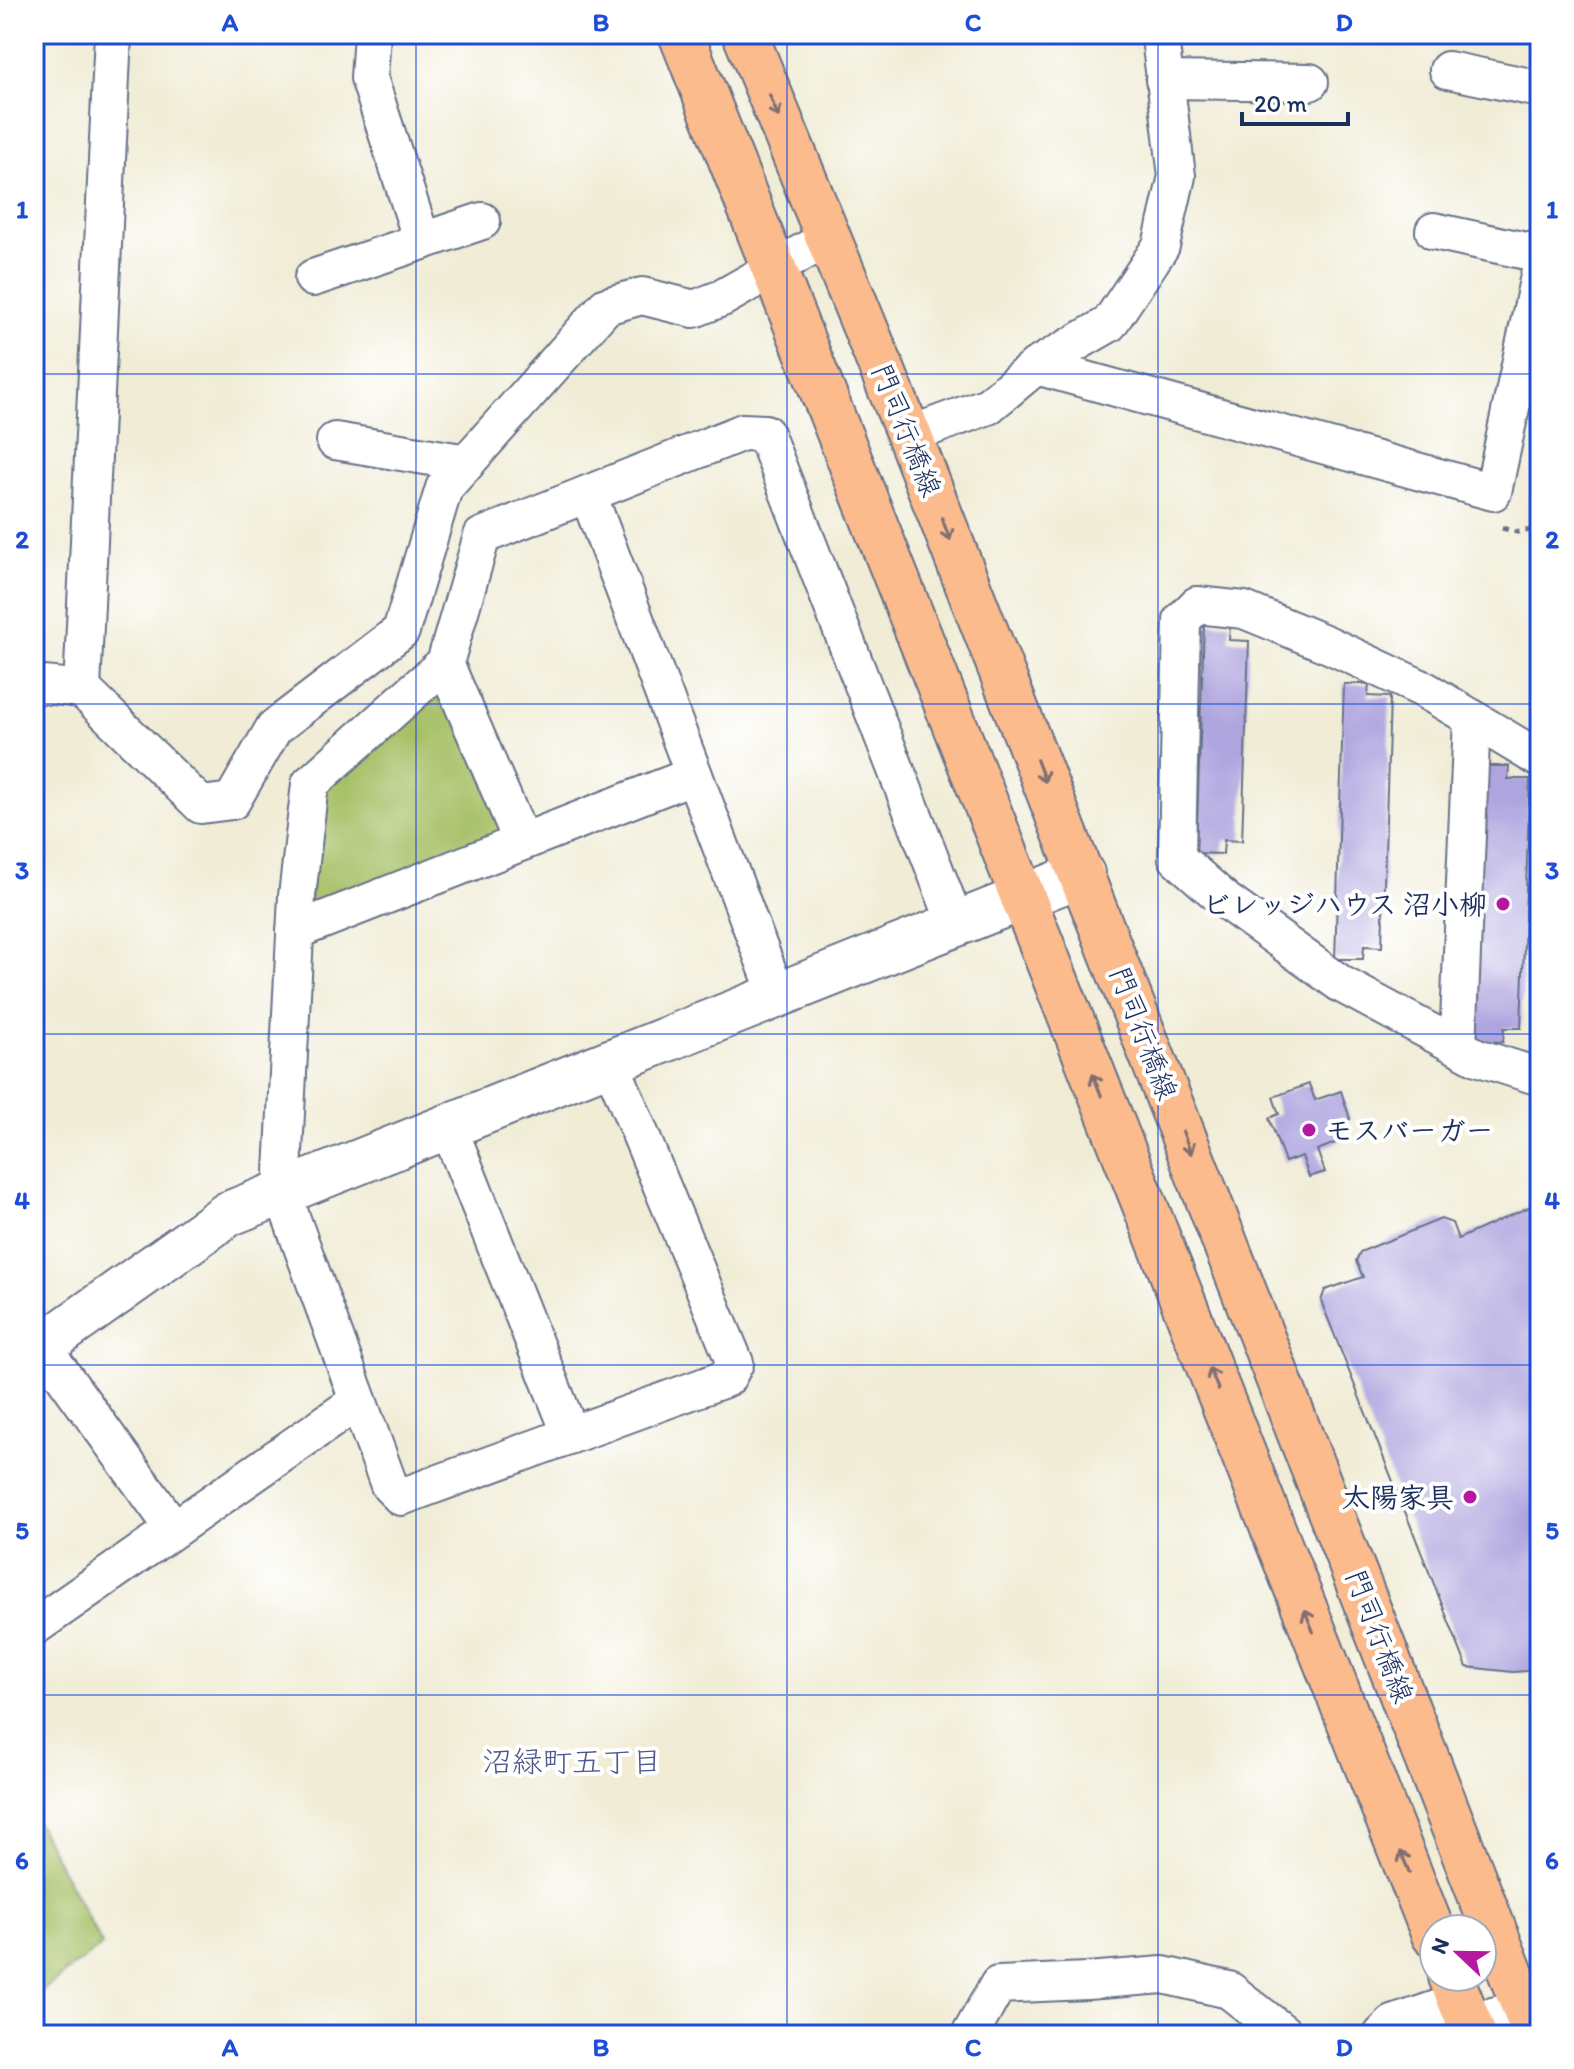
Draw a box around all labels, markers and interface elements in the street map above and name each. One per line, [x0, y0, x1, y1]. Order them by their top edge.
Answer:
text: A [221, 6, 239, 38]
text: B [593, 6, 610, 38]
text: C [965, 6, 982, 38]
text: D [1335, 6, 1353, 38]
scale bar [1242, 76, 1348, 126]
text: 20 m [1254, 89, 1307, 118]
one-way arrow [768, 93, 783, 118]
text: 1 [16, 193, 28, 225]
text: 1 [1546, 193, 1558, 225]
street label: 門司行橋線 [865, 359, 949, 501]
one-way arrow [940, 516, 954, 541]
text: 2 [15, 523, 29, 555]
text: 2 [1545, 523, 1559, 555]
one-way arrow [1035, 758, 1049, 783]
text: 3 [15, 854, 29, 886]
text: 3 [1545, 854, 1559, 886]
place label: ビレッジハウス 沼小柳 [1202, 887, 1487, 921]
marker: ビレッジハウス 沼小柳 [1494, 895, 1512, 913]
street label: 門司行橋線 [1103, 962, 1185, 1104]
one-way arrow [1089, 1073, 1103, 1098]
place label: モスバーガー [1325, 1113, 1494, 1147]
marker: モスバーガー [1300, 1121, 1318, 1139]
one-way arrow [1181, 1130, 1195, 1155]
text: 4 [14, 1184, 30, 1216]
text: 4 [1544, 1184, 1560, 1216]
one-way arrow [1205, 1367, 1220, 1392]
place label: 太陽家具 [1342, 1480, 1454, 1514]
marker: 太陽家具 [1461, 1488, 1479, 1506]
text: 5 [15, 1514, 29, 1546]
text: 5 [1545, 1514, 1559, 1546]
street label: 門司行橋線 [1339, 1565, 1421, 1707]
one-way arrow [1301, 1609, 1316, 1634]
district label: 沼緑町五丁目 [482, 1743, 662, 1780]
text: 6 [15, 1844, 29, 1876]
text: 6 [1545, 1844, 1559, 1876]
one-way arrow [1397, 1850, 1411, 1875]
north arrow [1418, 1913, 1498, 1993]
text: N [1425, 1934, 1455, 1958]
text: A [221, 2031, 239, 2063]
text: B [593, 2031, 610, 2063]
text: C [965, 2031, 982, 2063]
text: D [1335, 2031, 1353, 2063]

